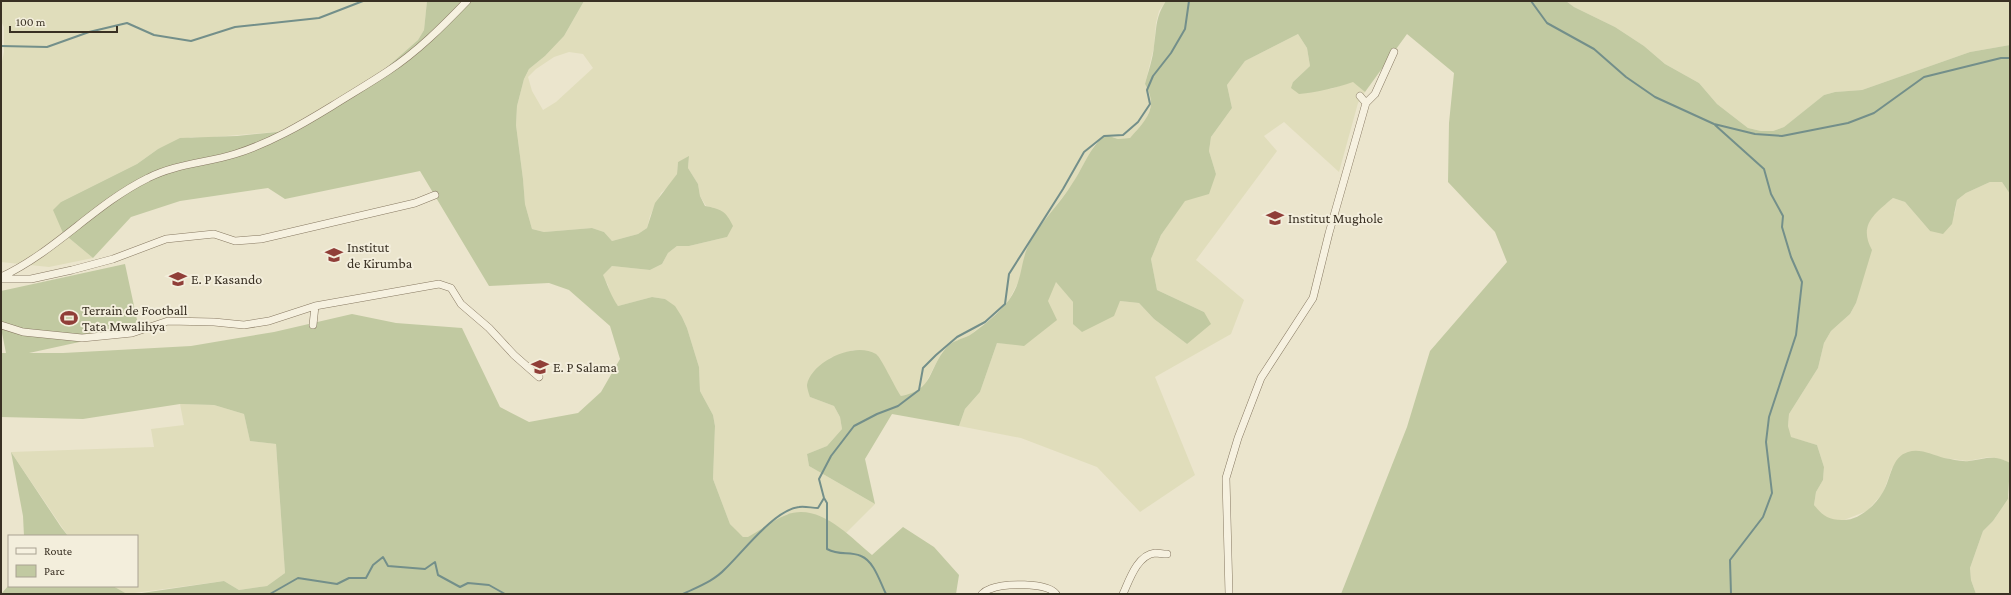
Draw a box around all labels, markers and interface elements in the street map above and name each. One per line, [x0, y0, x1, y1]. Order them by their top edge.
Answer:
scale bar [10, 8, 117, 34]
text: 100 m [16, 15, 46, 29]
school or university icon: Institut Mughole [1265, 208, 1285, 228]
place label: Institut Mughole [1288, 210, 1383, 226]
place label: Institut de Kirumba [347, 239, 413, 271]
school or university icon: Institut de Kirumba [324, 245, 344, 265]
school or university icon: E. P Kasando [168, 269, 188, 289]
place label: E. P Kasando [191, 271, 262, 287]
place label: Terrain de Football Tata Mwalihya [82, 302, 188, 334]
sports icon: Terrain de Football Tata Mwalihya [59, 308, 79, 328]
school or university icon: E. P Salama [530, 357, 550, 377]
place label: E. P Salama [553, 359, 618, 375]
legend [8, 535, 138, 587]
text: Route [44, 544, 72, 558]
text: Parc [44, 564, 64, 578]

